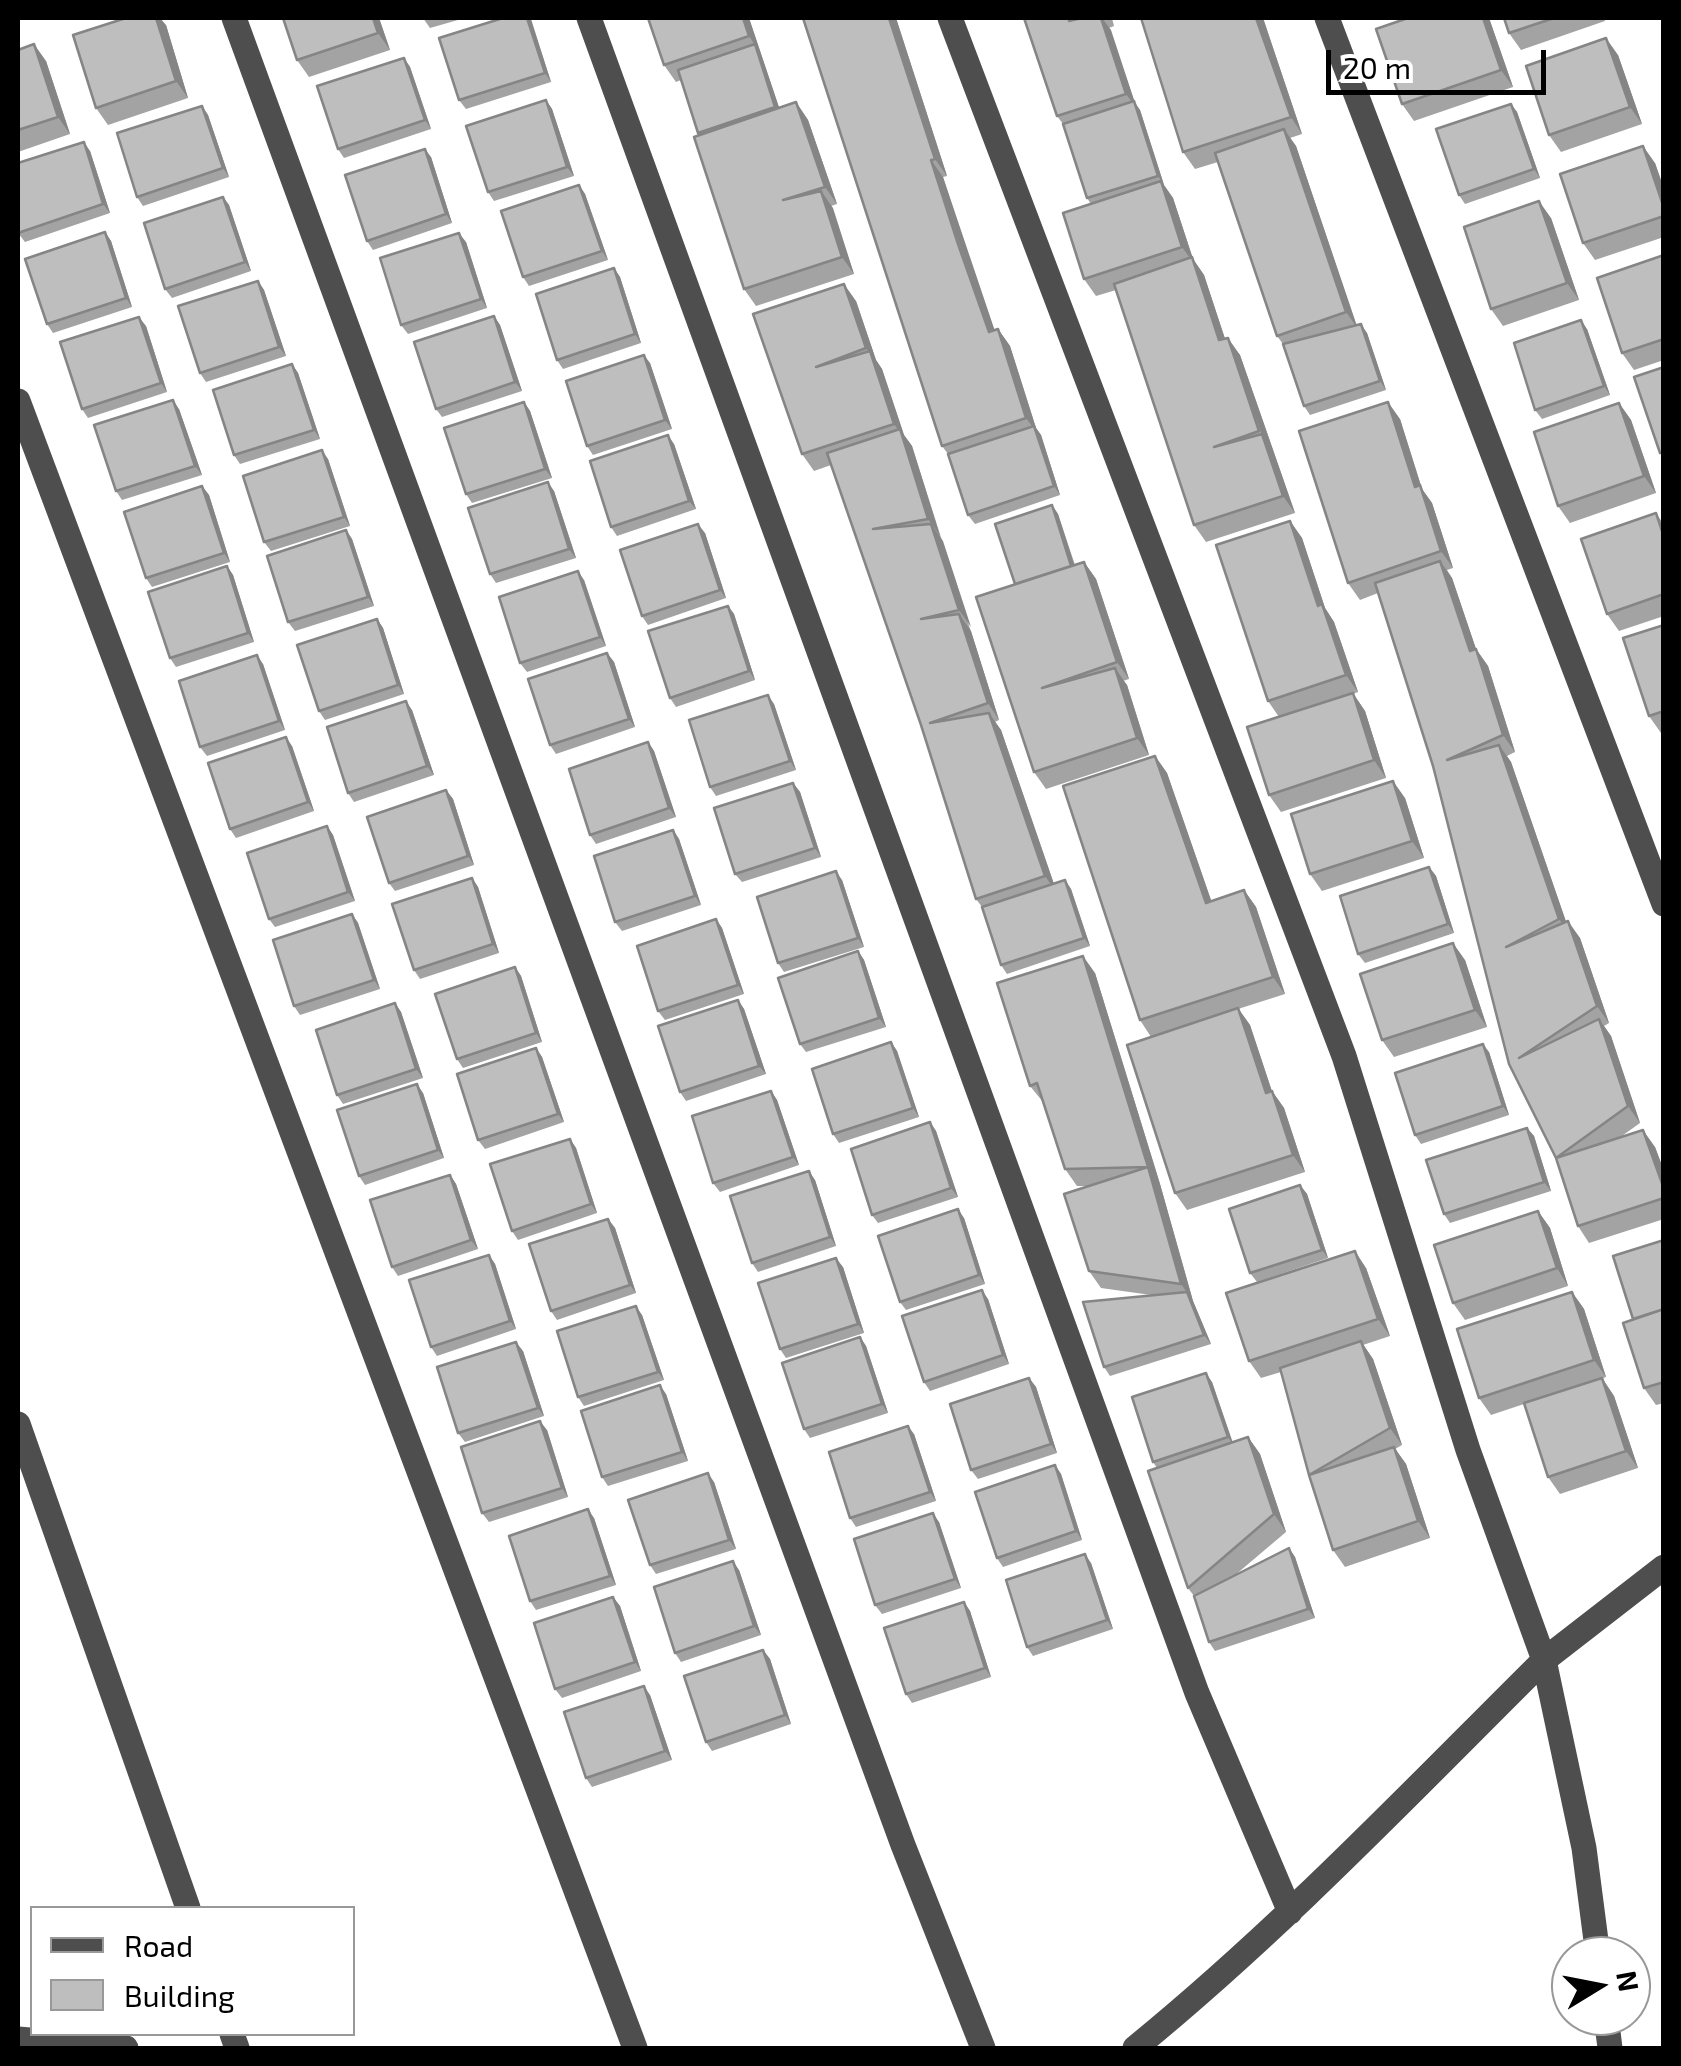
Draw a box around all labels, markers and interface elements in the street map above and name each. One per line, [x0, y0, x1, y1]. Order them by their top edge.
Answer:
scale bar [1331, 30, 1551, 92]
text: 20 m [1343, 49, 1411, 85]
legend [30, 1906, 355, 2036]
text: Road [124, 1927, 193, 1963]
north arrow [1551, 1936, 1651, 2036]
text: N [1610, 1968, 1647, 1994]
text: Building [124, 1977, 235, 2013]

